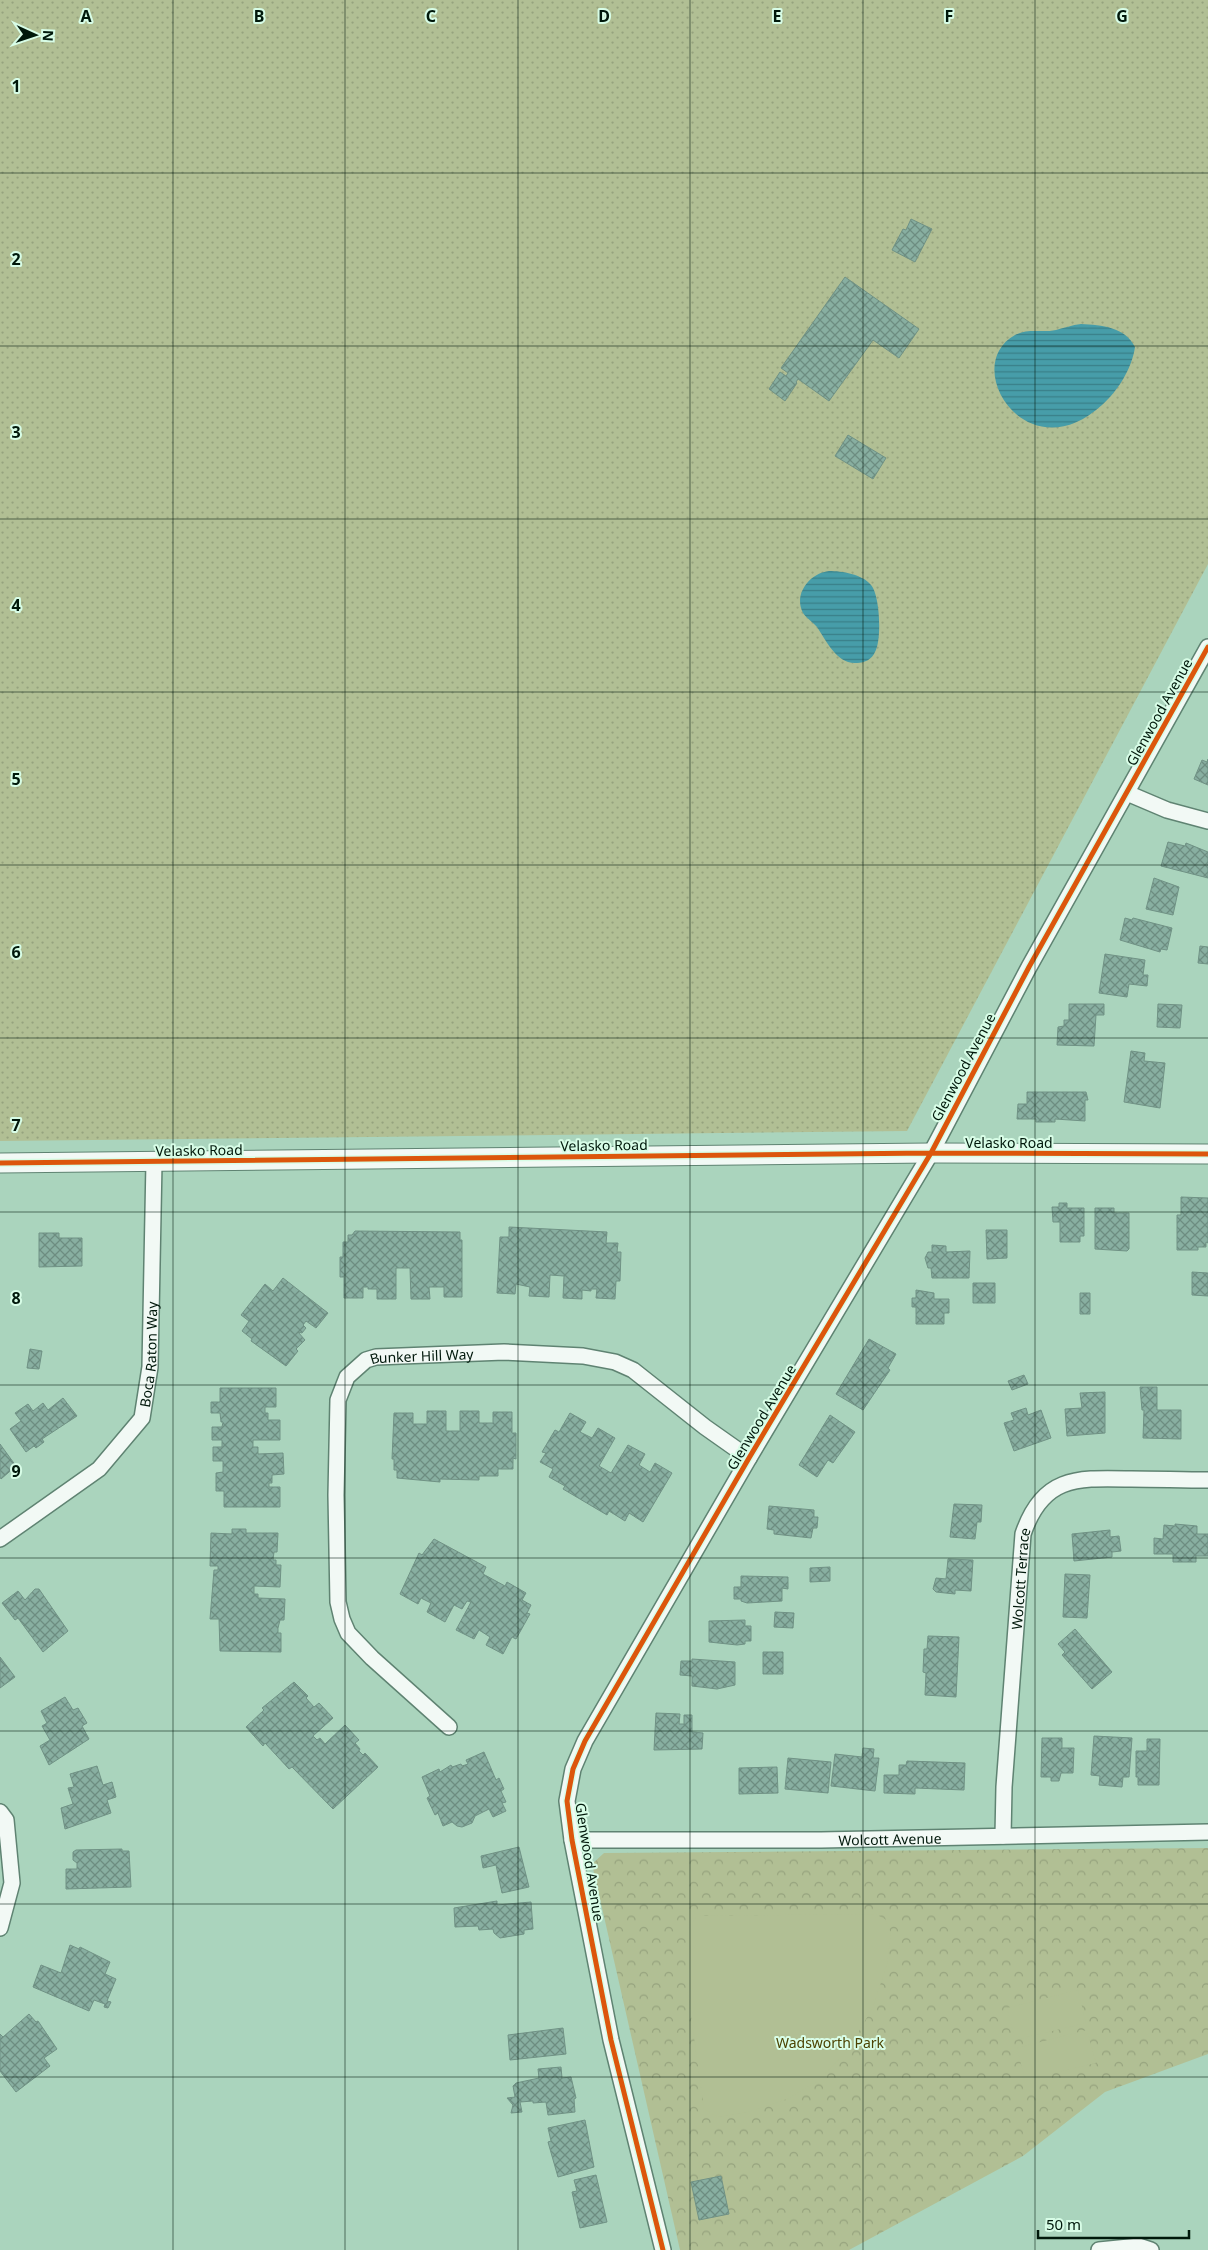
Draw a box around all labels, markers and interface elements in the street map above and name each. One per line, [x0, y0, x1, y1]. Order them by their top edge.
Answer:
text: A [80, 5, 92, 27]
text: B [254, 5, 264, 27]
text: C [426, 5, 436, 27]
text: D [598, 5, 610, 27]
text: E [773, 5, 782, 27]
text: F [945, 5, 953, 27]
text: G [1116, 5, 1128, 27]
north arrow [10, 10, 60, 60]
text: N [39, 30, 58, 42]
text: 1 [11, 75, 21, 97]
text: 2 [11, 248, 21, 270]
text: 3 [11, 421, 21, 443]
text: 4 [11, 594, 21, 616]
street label: Glenwood Avenue [1122, 655, 1196, 769]
text: 5 [11, 768, 21, 790]
text: 6 [11, 941, 21, 963]
street label: Glenwood Avenue [927, 1010, 1000, 1124]
text: 7 [11, 1114, 21, 1136]
street label: Velasko Road [965, 1133, 1053, 1152]
street label: Velasko Road [560, 1135, 648, 1155]
street label: Velasko Road [155, 1140, 243, 1160]
text: 8 [11, 1287, 21, 1309]
street label: Boca Raton Way [134, 1301, 161, 1409]
street label: Bunker Hill Way [367, 1344, 475, 1368]
street label: Glenwood Avenue [722, 1361, 800, 1473]
text: 9 [11, 1460, 21, 1482]
street label: Wolcott Terrace [1006, 1525, 1034, 1630]
street label: Glenwood Avenue [571, 1801, 609, 1923]
street label: Wolcott Avenue [838, 1828, 942, 1849]
park label: Wadsworth Park [776, 2033, 885, 2052]
scale bar [1038, 2208, 1189, 2240]
text: 50 m [1046, 2214, 1081, 2234]

